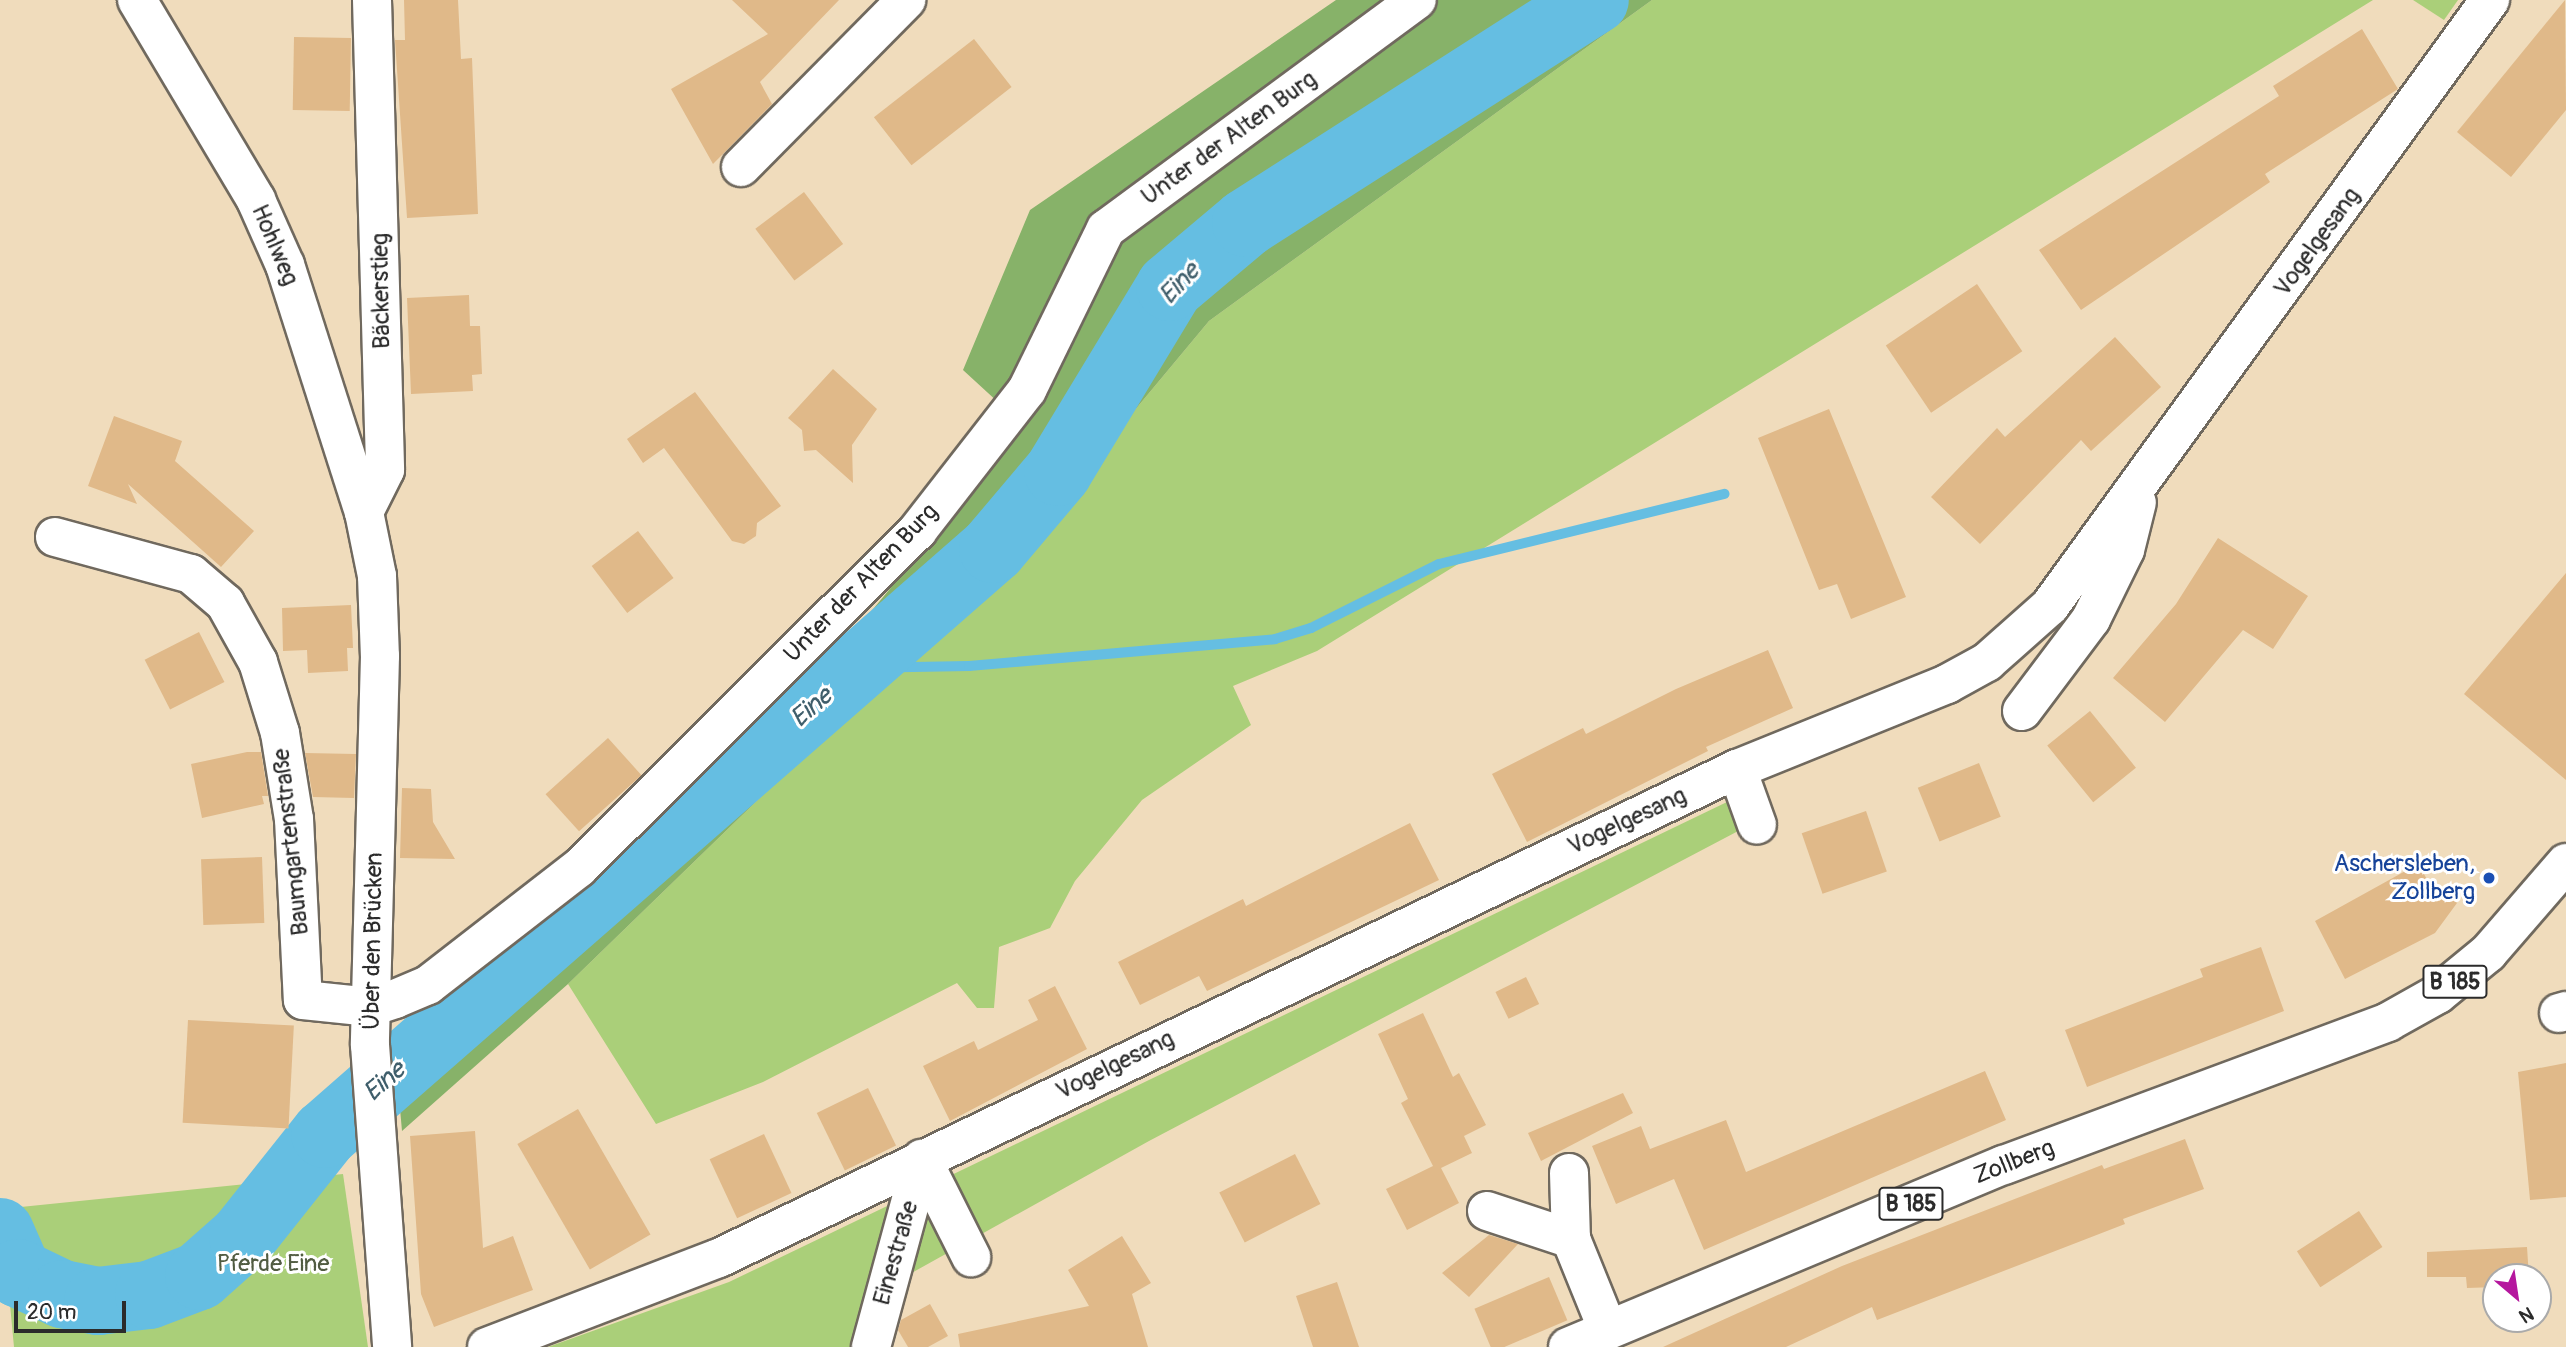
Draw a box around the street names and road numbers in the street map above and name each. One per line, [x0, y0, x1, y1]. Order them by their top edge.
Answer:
street label: Unter der Alten Burg [1136, 65, 1322, 211]
street label: Vogelgesang [2268, 182, 2366, 302]
street label: Hohlweg [245, 200, 305, 290]
street label: Bäckerstieg [366, 233, 396, 349]
street label: Unter der Alten Burg [778, 498, 944, 668]
street label: Baumgartenstraße [267, 747, 315, 937]
street label: Vogelgesang [1563, 781, 1691, 861]
street label: Über den Brücken [357, 852, 389, 1030]
road number: B 185 [2422, 962, 2488, 1001]
street label: Vogelgesang [1051, 1024, 1179, 1106]
street label: Zollberg [1970, 1134, 2058, 1190]
road number: B 185 [1878, 1184, 1944, 1224]
street label: Einestraße [867, 1198, 925, 1308]

